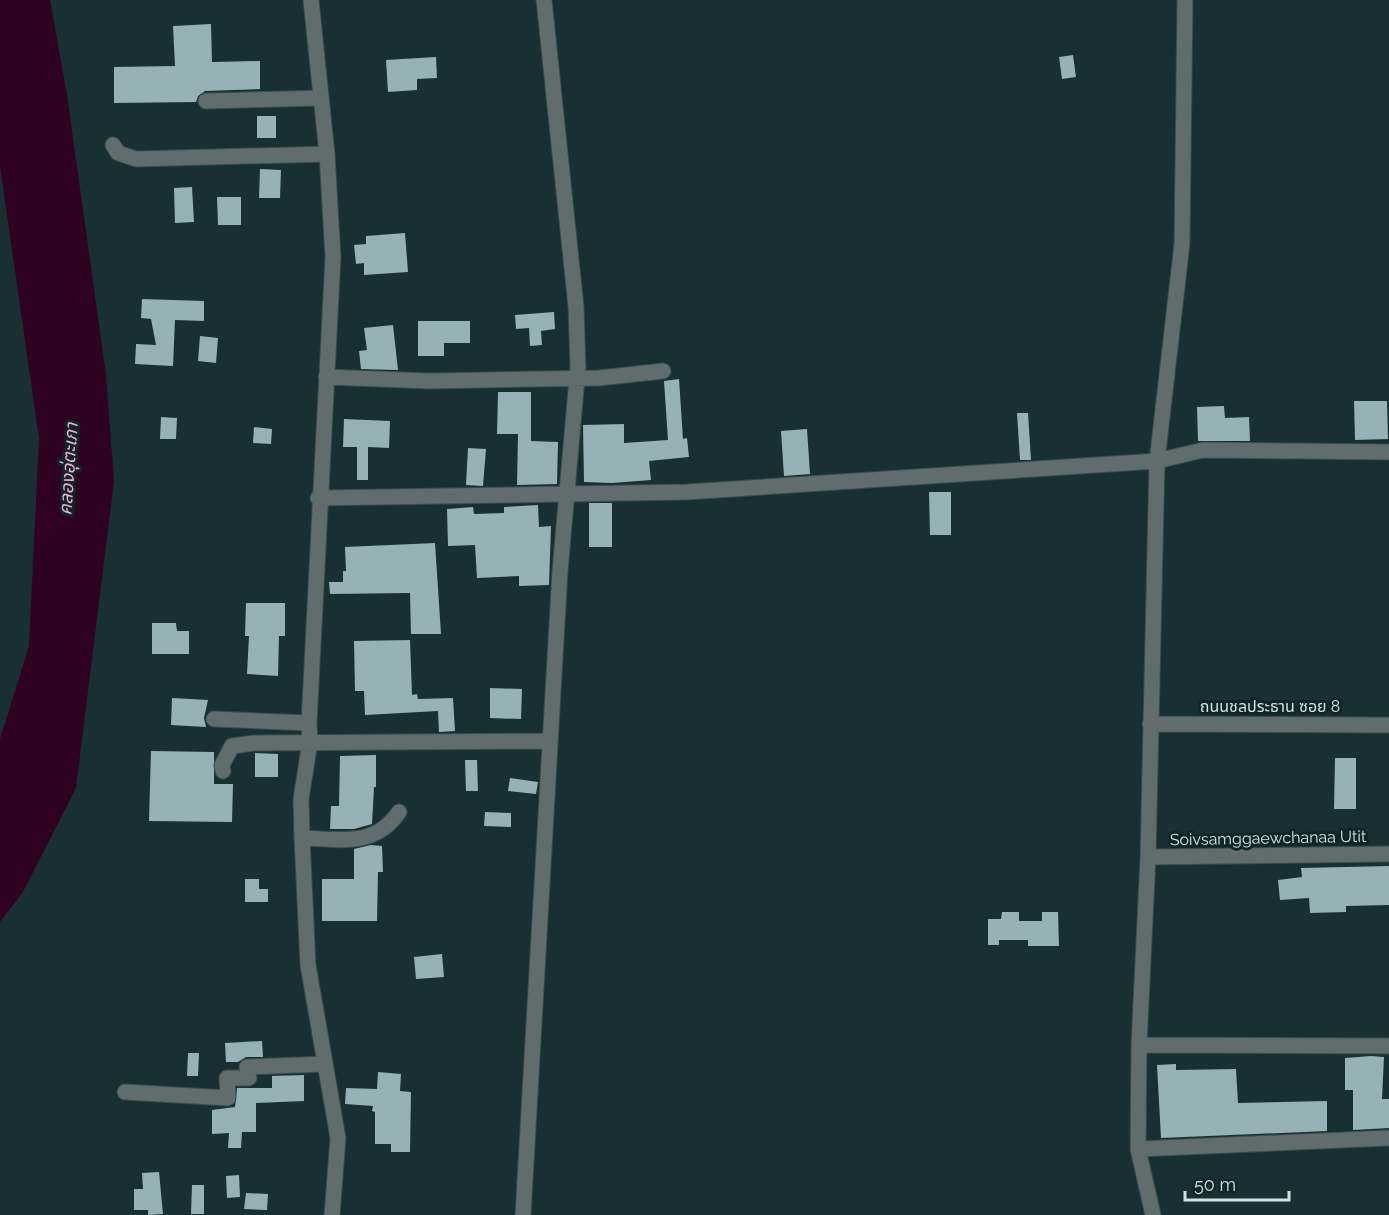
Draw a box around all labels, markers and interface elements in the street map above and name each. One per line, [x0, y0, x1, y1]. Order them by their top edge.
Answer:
water label: คลองอุ่ตะเภา [54, 421, 83, 516]
street label: ถนนชลประธาน ซอย 8 [1200, 697, 1340, 716]
street label: Soivsamggaewchanaa Utit [1170, 827, 1367, 849]
scale bar [1185, 1164, 1288, 1202]
text: 50 m [1194, 1174, 1236, 1195]

